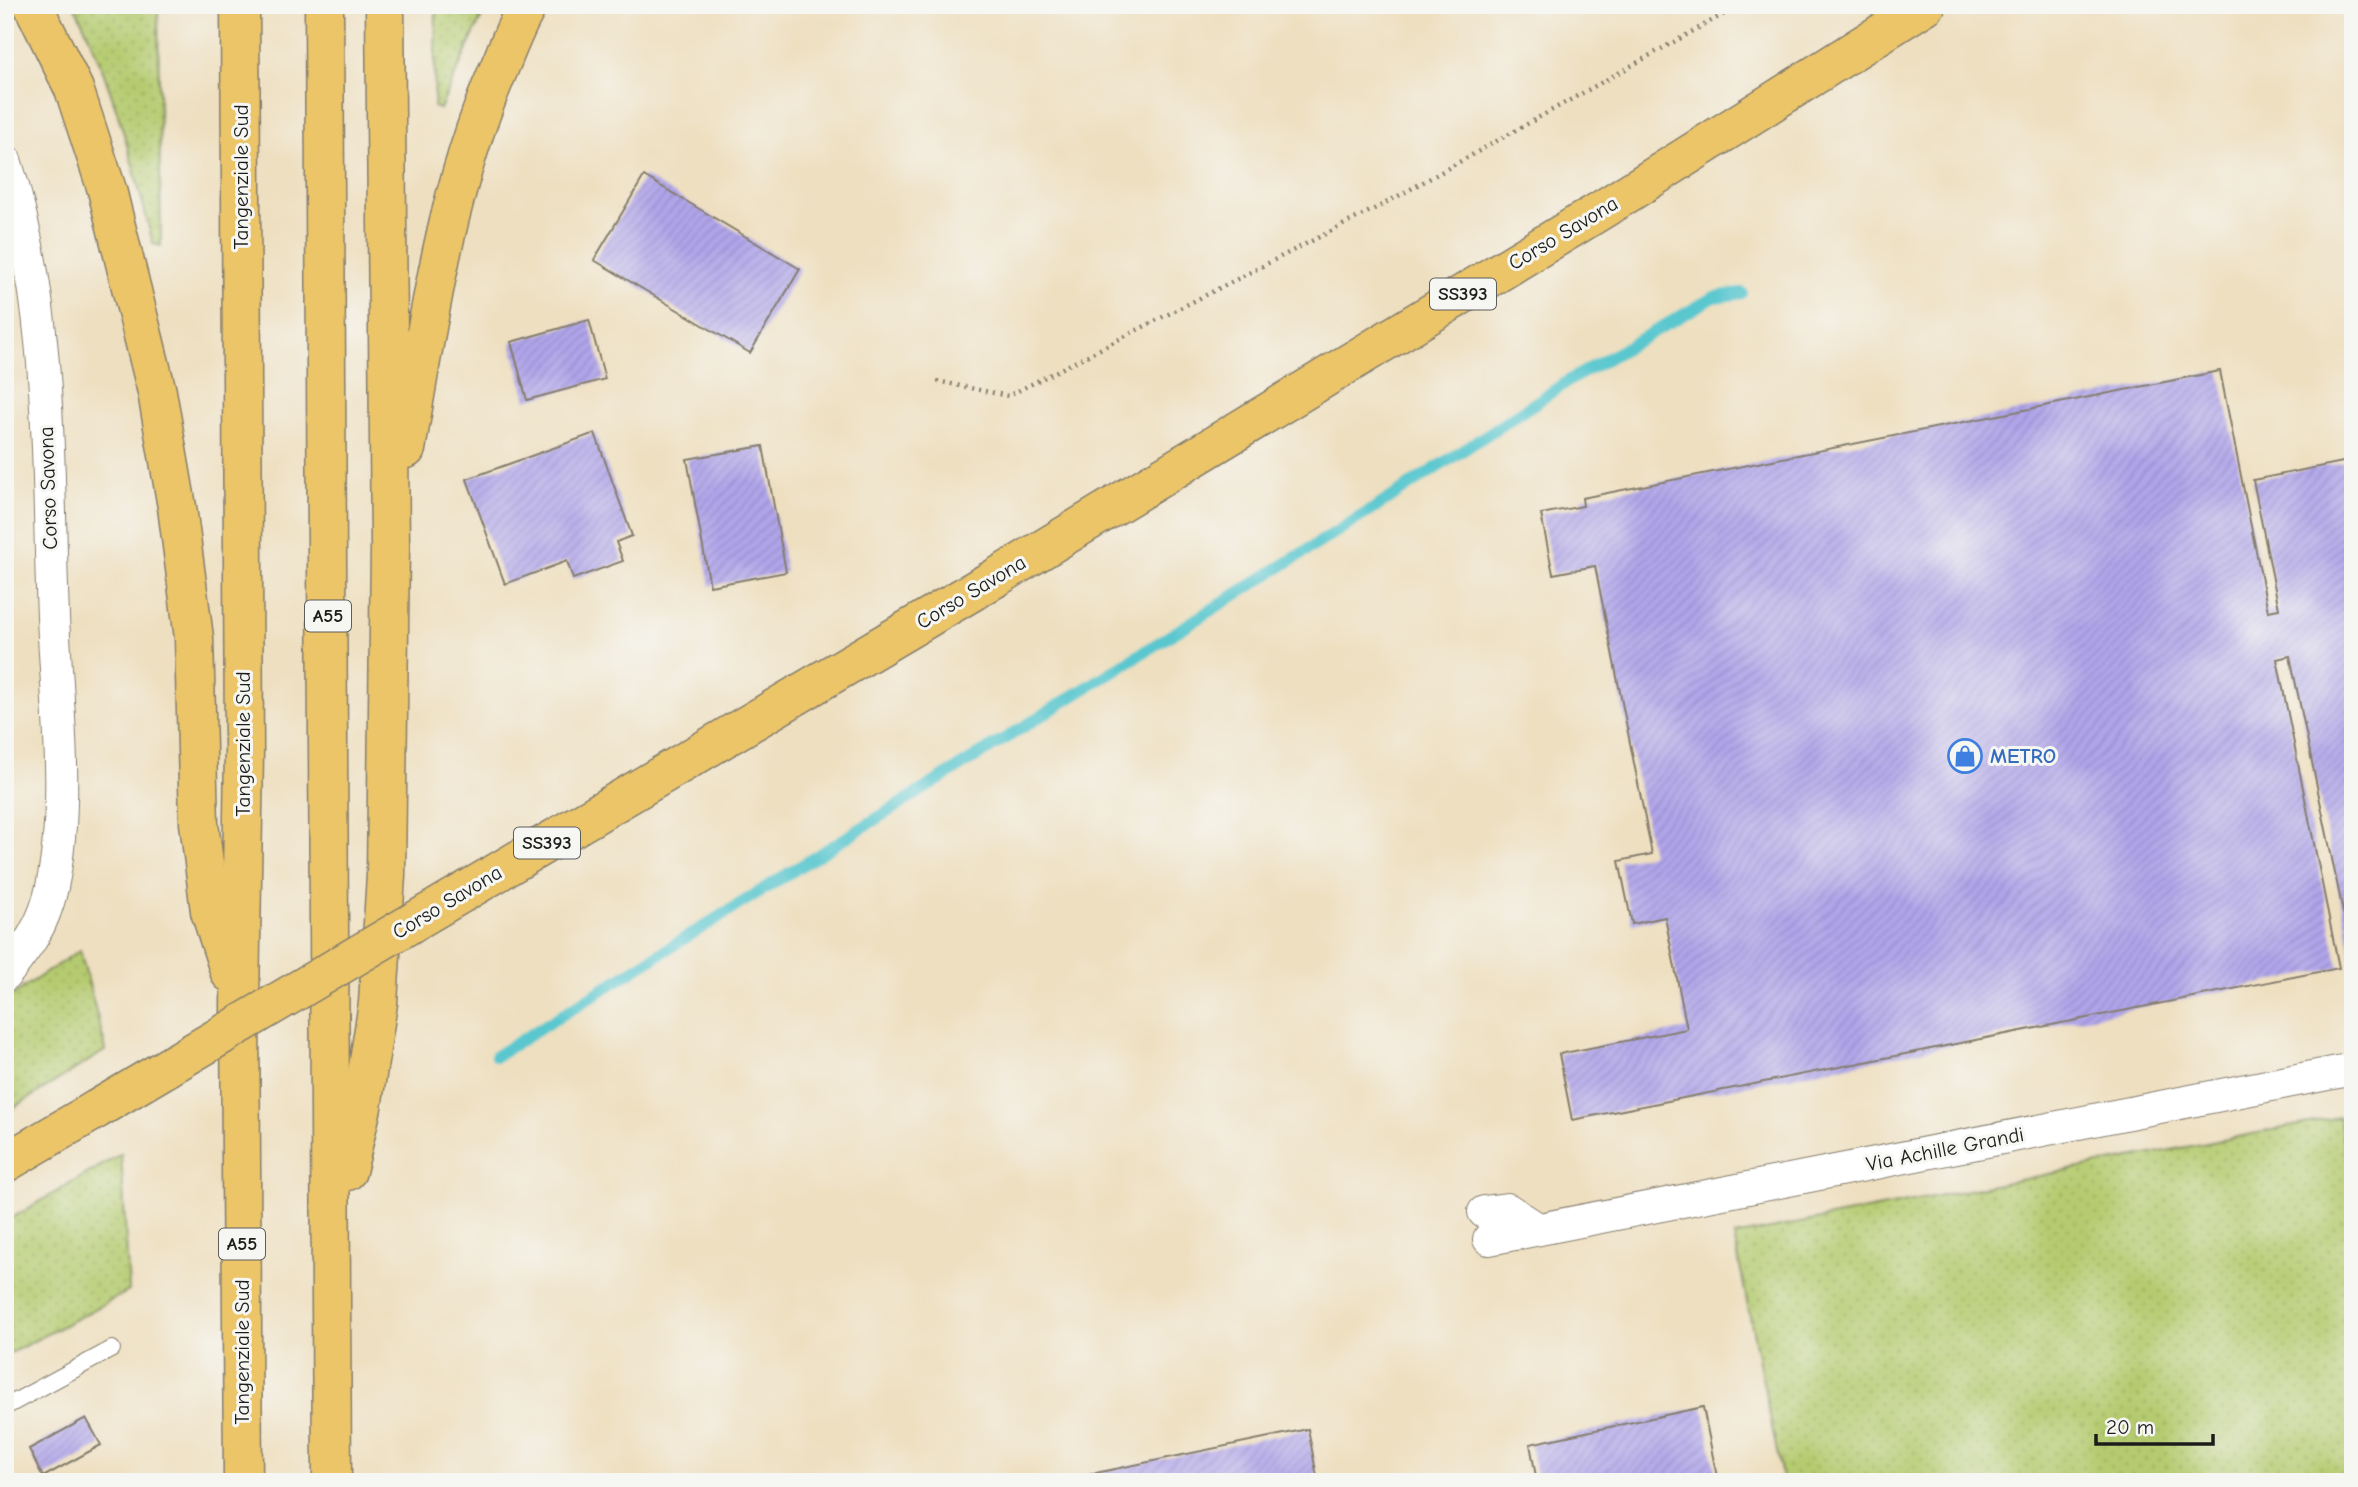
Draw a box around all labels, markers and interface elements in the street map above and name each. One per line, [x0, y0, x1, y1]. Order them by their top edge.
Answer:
street label: Tangenziale Sud [229, 104, 253, 250]
street label: Corso Savona [1504, 191, 1622, 275]
road number: SS393 [1430, 278, 1496, 310]
street label: Corso Savona [34, 426, 62, 550]
street label: Corso Savona [912, 550, 1030, 634]
road number: A55 [305, 600, 351, 632]
street label: Tangenziale Sud [231, 671, 255, 817]
shop icon: METRO [1946, 737, 1984, 775]
place label: METRO [1990, 744, 2056, 768]
road number: SS393 [514, 828, 580, 858]
street label: Corso Savona [388, 860, 506, 944]
street label: Via Achille Grandi [1864, 1122, 2026, 1176]
road number: A55 [219, 1228, 265, 1260]
street label: Tangenziale Sud [230, 1279, 254, 1425]
scale bar [2096, 1403, 2213, 1447]
text: 20 m [2106, 1415, 2154, 1439]

